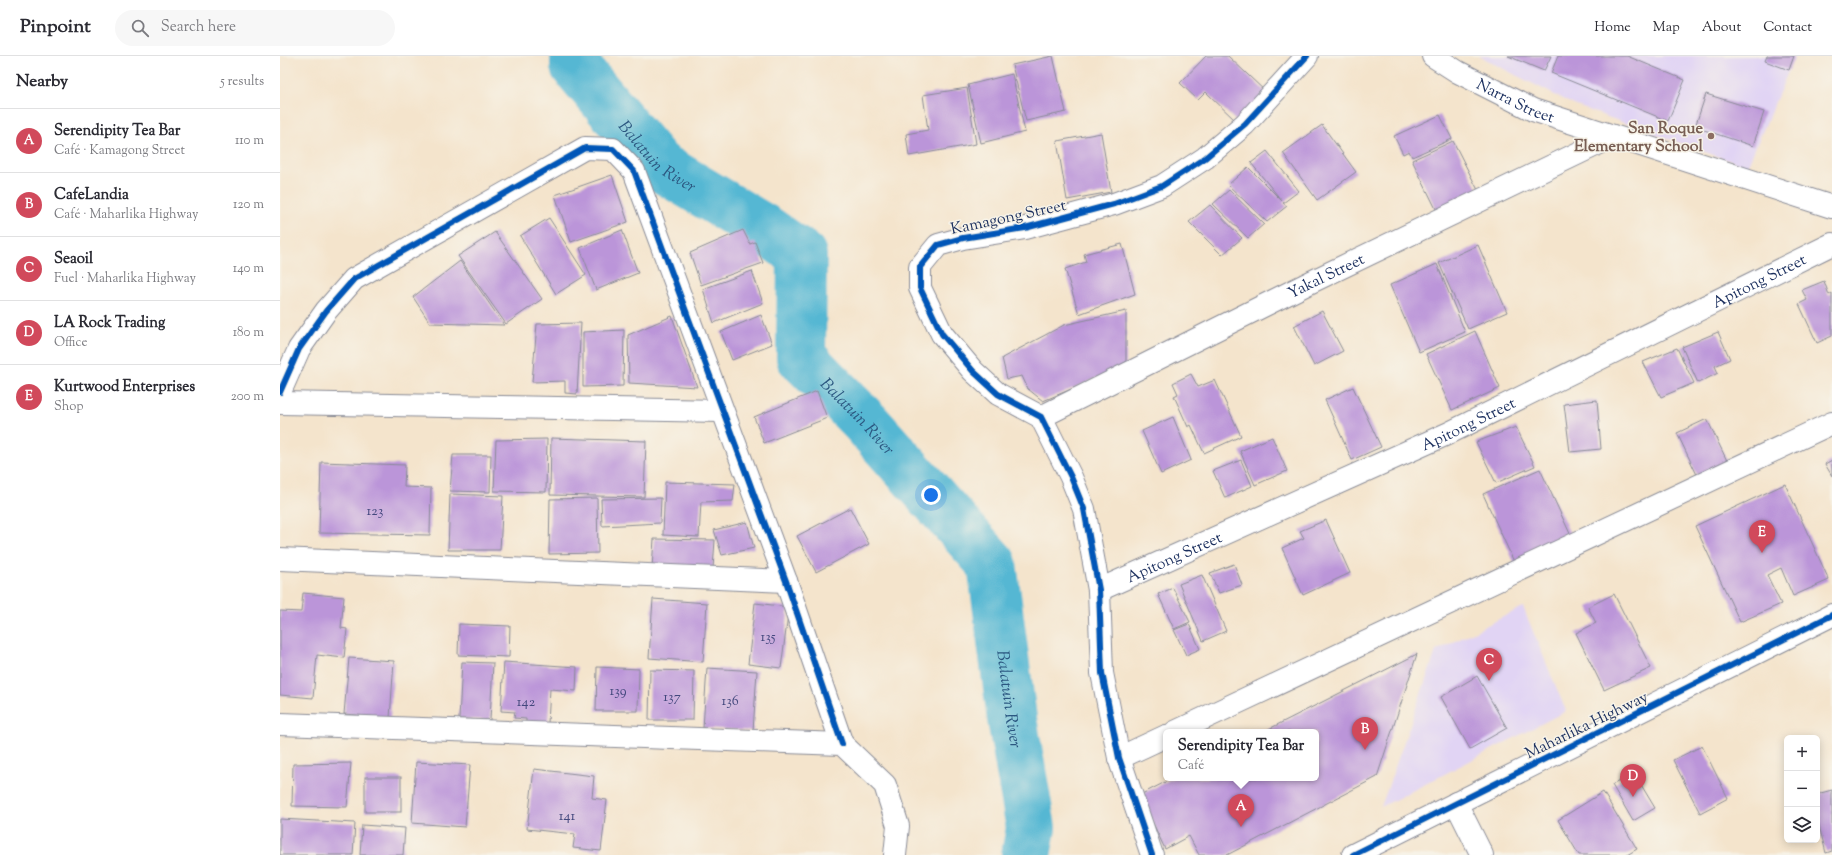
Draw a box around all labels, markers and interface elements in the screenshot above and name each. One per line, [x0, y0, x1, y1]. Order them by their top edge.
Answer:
search box [115, 10, 395, 46]
text: Pinpoint [20, 14, 91, 41]
icon: search [129, 17, 151, 39]
text: Search here [161, 17, 236, 38]
text: Home [1594, 18, 1631, 38]
text: Map [1653, 18, 1680, 38]
text: About [1702, 18, 1741, 38]
text: Contact [1763, 18, 1812, 38]
text: Nearby [16, 70, 68, 94]
text: 5 results [220, 73, 264, 91]
street label: Narra Street [1472, 74, 1557, 130]
water label: Balatuin River [612, 116, 700, 199]
place label: San Roque Elementary School [1574, 118, 1704, 159]
text: Serendipity Tea Bar [54, 121, 180, 142]
marker: San Roque Elementary School [1706, 131, 1716, 141]
text: A [24, 132, 34, 150]
text: 110 m [235, 132, 264, 150]
text: Café · Kamagong Street [54, 142, 185, 160]
text: CafeLandia [54, 185, 129, 206]
street label: Kamagong Street [949, 195, 1069, 242]
text: B [25, 196, 33, 214]
text: 120 m [233, 196, 264, 214]
text: Café · Maharlika Highway [54, 206, 199, 224]
text: Seaoil [54, 249, 93, 270]
street label: Yakal Street [1284, 249, 1370, 306]
street label: Apitong Street [1709, 249, 1811, 315]
text: C [24, 260, 34, 278]
text: 140 m [233, 260, 264, 278]
text: Fuel · Maharlika Highway [54, 270, 196, 288]
text: LA Rock Trading [54, 313, 165, 334]
text: D [24, 324, 34, 342]
text: 180 m [233, 324, 264, 342]
text: Office [54, 334, 87, 352]
water label: Balatuin River [814, 373, 899, 461]
text: Kurtwood Enterprises [54, 377, 195, 398]
text: E [25, 388, 33, 406]
text: 200 m [231, 388, 264, 406]
street label: Apitong Street [1418, 393, 1521, 458]
text: Shop [54, 398, 83, 416]
your location [921, 485, 941, 505]
house number: 123 [367, 502, 384, 522]
pin: E [1749, 520, 1775, 553]
street label: Apitong Street [1123, 527, 1227, 590]
house number: 135 [760, 628, 776, 648]
pin: C [1476, 648, 1502, 681]
water label: Balatuin River [989, 649, 1027, 750]
house number: 139 [609, 682, 627, 702]
street label: Maharlika Highway [1522, 686, 1653, 766]
house number: 137 [663, 688, 681, 708]
house number: 136 [721, 692, 739, 712]
house number: 142 [517, 693, 536, 713]
pin: B [1352, 717, 1378, 750]
popup [1163, 729, 1319, 781]
map controls [1784, 735, 1820, 843]
button: + [1784, 735, 1820, 771]
text: Serendipity Tea Bar [1178, 736, 1304, 757]
text: Café [1178, 757, 1204, 775]
pin: D [1620, 764, 1646, 797]
button: − [1784, 771, 1820, 807]
pin: A [1228, 794, 1254, 827]
house number: 141 [559, 807, 576, 827]
button: layers [1784, 807, 1820, 843]

